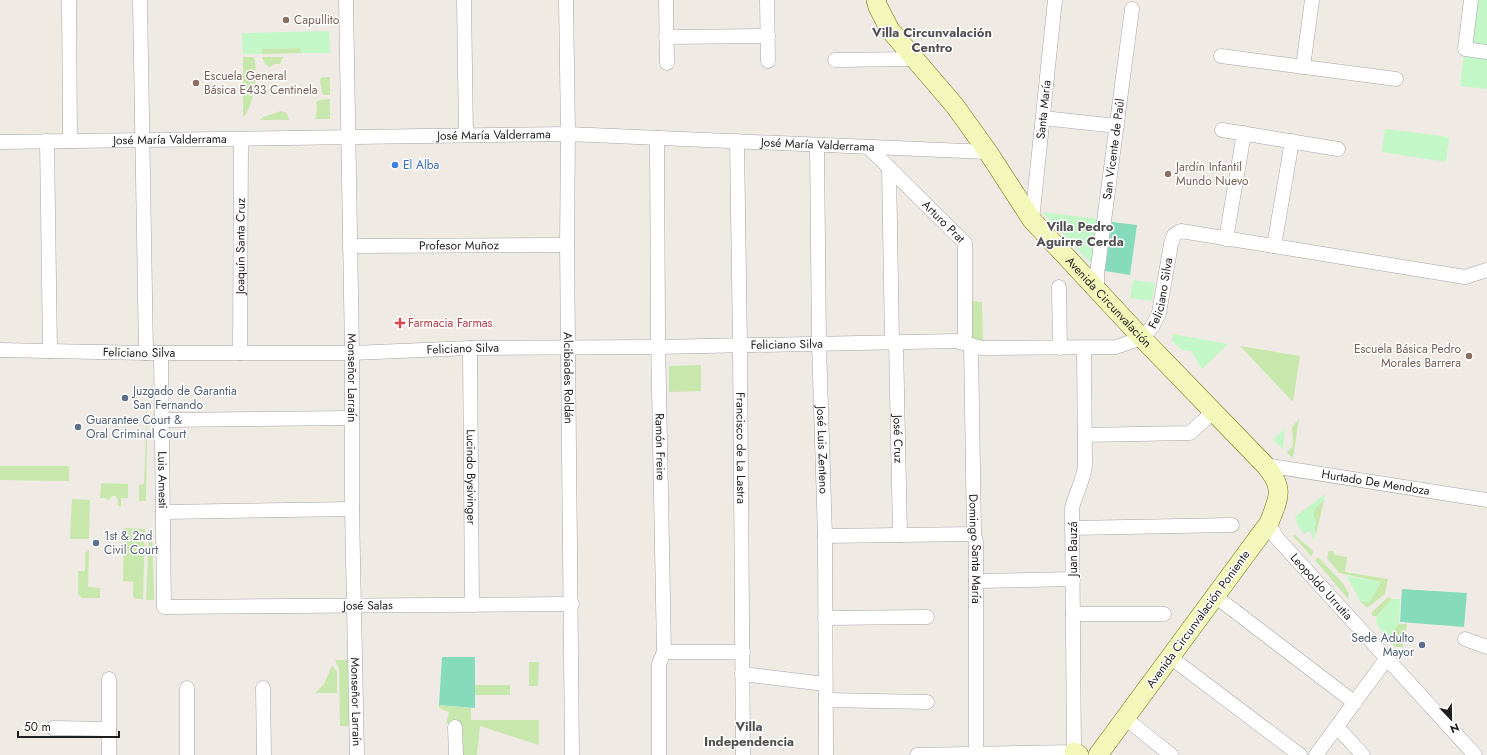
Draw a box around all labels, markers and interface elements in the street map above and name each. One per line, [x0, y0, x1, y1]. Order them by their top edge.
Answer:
place label: Capullito [294, 11, 340, 29]
marker: Capullito [281, 15, 291, 25]
district label: Villa Circunvalación Centro [871, 23, 992, 57]
place label: Escuela General Básica E433 Centinela [204, 67, 318, 99]
marker: Escuela General Básica E433 Centinela [191, 78, 201, 88]
street label: Santa María [1031, 79, 1056, 140]
street label: San Vicente de Paúl [1098, 97, 1129, 201]
street label: José María Valderrama [435, 125, 551, 145]
street label: José María Valderrama [111, 130, 227, 149]
street label: José María Valderrama [759, 133, 875, 156]
place label: El Alba [403, 156, 439, 174]
place label: Jardín Infantil Mundo Nuevo [1174, 158, 1249, 190]
marker: El Alba [390, 160, 400, 170]
marker: Jardín Infantil Mundo Nuevo [1163, 169, 1173, 179]
street label: Arturo Prat [918, 196, 969, 247]
street label: Joaquín Santa Cruz [231, 197, 250, 296]
district label: Villa Pedro Aguirre Cerda [1035, 217, 1124, 251]
street label: Profesor Muñoz [419, 236, 499, 255]
street label: Avenida Circunvalación [1061, 252, 1156, 352]
street label: Feliciano Silva [1144, 256, 1178, 332]
place label: Farmacia Farmas [408, 314, 493, 332]
marker: Farmacia Farmas [395, 318, 405, 328]
street label: Alcibíades Roldán [559, 332, 578, 424]
street label: Monseñor Larraín [343, 333, 361, 422]
street label: Feliciano Silva [750, 335, 823, 354]
street label: Feliciano Silva [426, 339, 499, 359]
place label: Escuela Básica Pedro Morales Barrera [1354, 340, 1461, 372]
street label: Feliciano Silva [103, 343, 175, 362]
marker: Escuela Básica Pedro Morales Barrera [1464, 351, 1474, 361]
place label: Juzgado de Garantia San Fernando [131, 382, 237, 414]
street label: Francisco de La Lastra [731, 392, 750, 504]
marker: Juzgado de Garantia San Fernando [120, 393, 130, 403]
street label: José Luis Zenteno [812, 404, 833, 495]
place label: Guarantee Court & Oral Criminal Court [86, 411, 186, 443]
street label: Ramón Freire [650, 413, 670, 481]
street label: José Cruz [888, 413, 908, 464]
marker: Guarantee Court & Oral Criminal Court [73, 422, 83, 432]
street label: Lucindo Bysivinger [462, 429, 480, 526]
street label: Luis Amesti [153, 451, 172, 509]
street label: Hurtado De Mendoza [1320, 465, 1431, 500]
street label: Domingo Santa María [964, 494, 985, 604]
street label: Juan Bauzá [1064, 521, 1082, 578]
place label: 1st & 2nd Civil Court [104, 527, 158, 559]
marker: 1st & 2nd Civil Court [91, 538, 101, 548]
street label: Avenida Circunvalación Poniente [1142, 546, 1254, 692]
street label: Leopoldo Urrutia [1286, 549, 1357, 624]
street label: José Salas [341, 596, 393, 615]
place label: Sede Adulto Mayor [1351, 629, 1415, 661]
marker: Sede Adulto Mayor [1417, 640, 1427, 650]
street label: Monseñor Larraín [346, 657, 366, 747]
north arrow [1431, 699, 1471, 739]
scale bar [18, 713, 119, 739]
district label: Villa Independencia [704, 717, 794, 751]
text: 50 m [24, 718, 51, 736]
text: N [1448, 719, 1462, 737]

